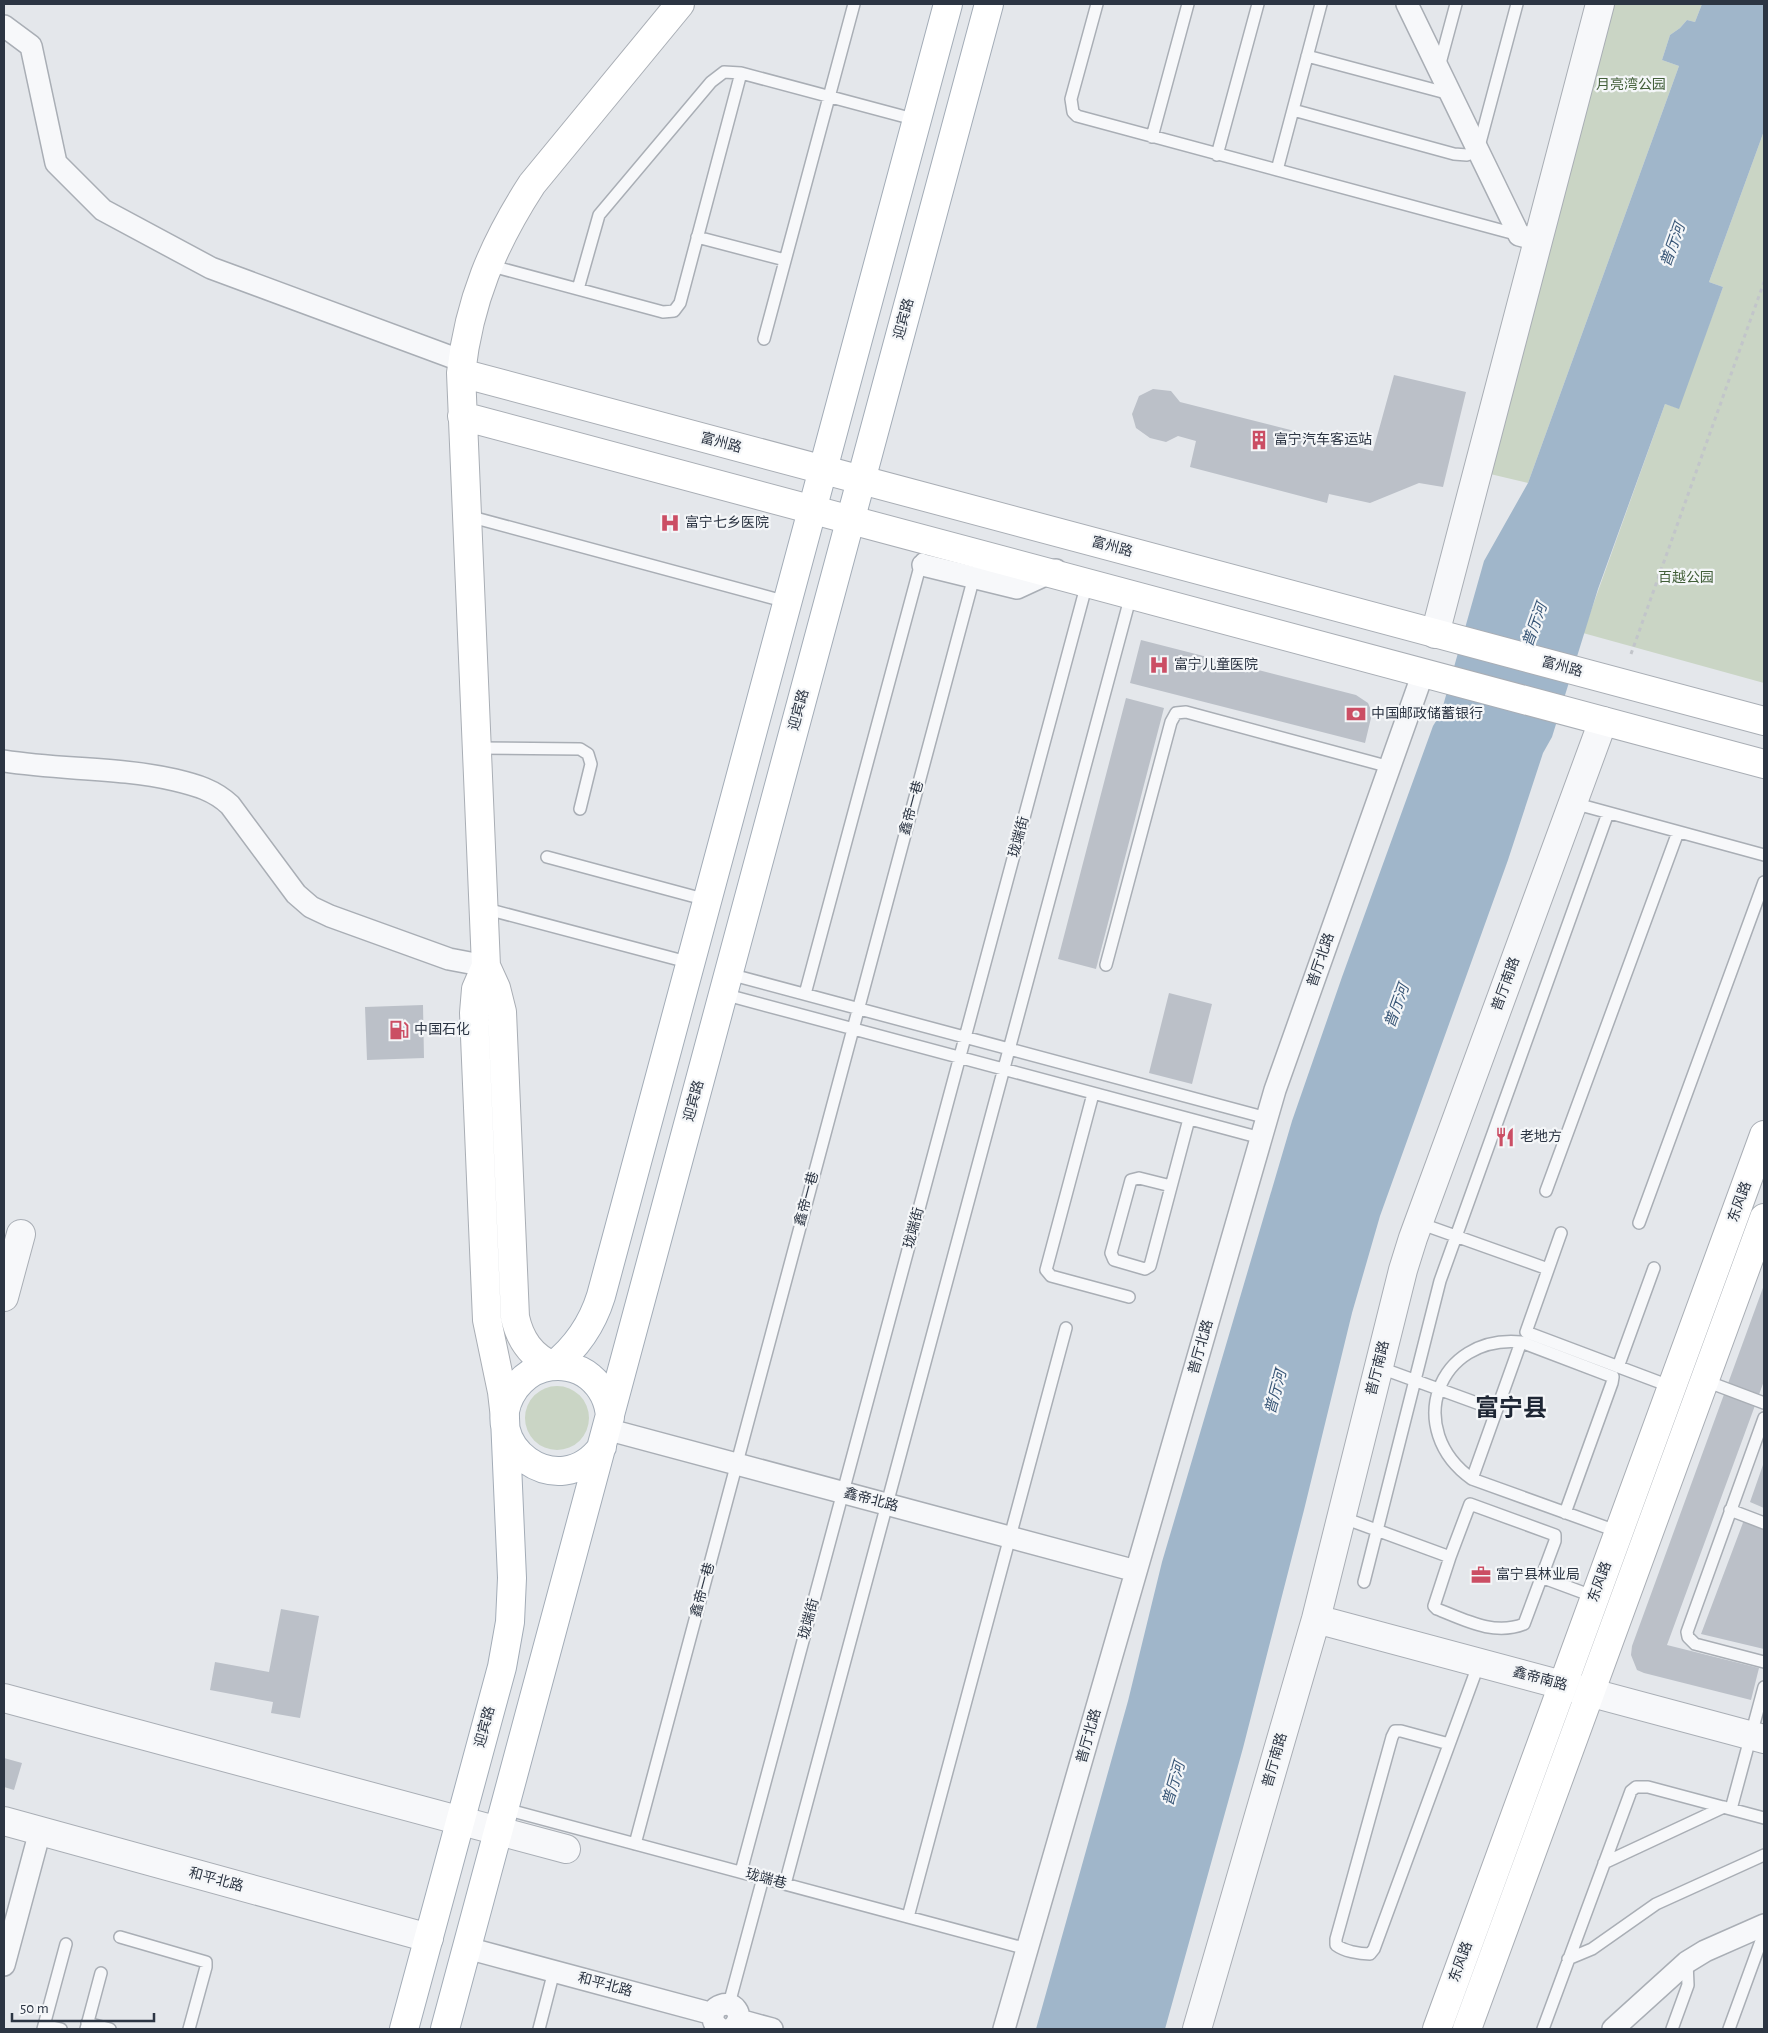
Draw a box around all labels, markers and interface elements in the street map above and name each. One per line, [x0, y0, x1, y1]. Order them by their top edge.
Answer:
park label: 月亮湾公园 [1596, 77, 1666, 92]
water label: 普厅河 [1657, 218, 1689, 269]
street label: 迎宾路 [891, 297, 916, 341]
street label: 富州路 [699, 429, 744, 455]
building icon: 富宁汽车客运站 [1248, 429, 1270, 451]
place label: 富宁汽车客运站 [1274, 431, 1372, 447]
hospital icon: 富宁七乡医院 [659, 512, 681, 534]
place label: 富宁七乡医院 [685, 514, 769, 530]
street label: 富州路 [1090, 533, 1135, 559]
park label: 百越公园 [1658, 570, 1714, 585]
water label: 普厅河 [1519, 598, 1551, 649]
street label: 富州路 [1540, 653, 1585, 679]
hospital icon: 富宁儿童医院 [1148, 654, 1170, 676]
place label: 富宁儿童医院 [1174, 656, 1258, 672]
street label: 迎宾路 [786, 688, 811, 732]
bank icon: 中国邮政储蓄银行 [1345, 703, 1367, 725]
place label: 中国邮政储蓄银行 [1371, 706, 1483, 721]
street label: 鑫帝一巷 [897, 779, 926, 837]
street label: 珑端街 [1006, 815, 1031, 859]
street label: 普厅北路 [1303, 931, 1337, 989]
street label: 普厅南路 [1489, 955, 1522, 1013]
water label: 普厅河 [1381, 979, 1413, 1030]
fuel station icon: 中国石化 [388, 1019, 410, 1041]
place label: 中国石化 [414, 1021, 470, 1037]
street label: 迎宾路 [681, 1079, 706, 1123]
restaurant icon: 老地方 [1494, 1126, 1516, 1148]
place label: 老地方 [1520, 1129, 1562, 1144]
street label: 鑫帝一巷 [792, 1170, 821, 1228]
street label: 东风路 [1725, 1180, 1754, 1224]
street label: 珑端街 [901, 1206, 926, 1250]
street label: 普厅北路 [1185, 1318, 1215, 1376]
street label: 普厅南路 [1363, 1339, 1392, 1397]
water label: 普厅河 [1262, 1365, 1290, 1416]
district label: 富宁县 [1475, 1395, 1547, 1421]
street label: 鑫帝北路 [842, 1484, 900, 1514]
street label: 东风路 [1585, 1560, 1614, 1604]
street label: 鑫帝一巷 [688, 1561, 717, 1619]
office icon: 富宁县林业局 [1470, 1564, 1492, 1586]
place label: 富宁县林业局 [1496, 1566, 1580, 1582]
street label: 珑端街 [796, 1597, 821, 1641]
street label: 鑫帝南路 [1511, 1664, 1569, 1693]
street label: 迎宾路 [472, 1705, 497, 1749]
street label: 普厅北路 [1073, 1707, 1103, 1765]
street label: 普厅南路 [1260, 1731, 1289, 1789]
water label: 普厅河 [1160, 1757, 1188, 1808]
street label: 和平北路 [187, 1864, 245, 1894]
street label: 珑端巷 [744, 1866, 788, 1891]
street label: 东风路 [1446, 1940, 1475, 1984]
street label: 和平北路 [576, 1969, 634, 1999]
scale bar [12, 1990, 155, 2022]
text: 50 m [20, 2001, 49, 2016]

